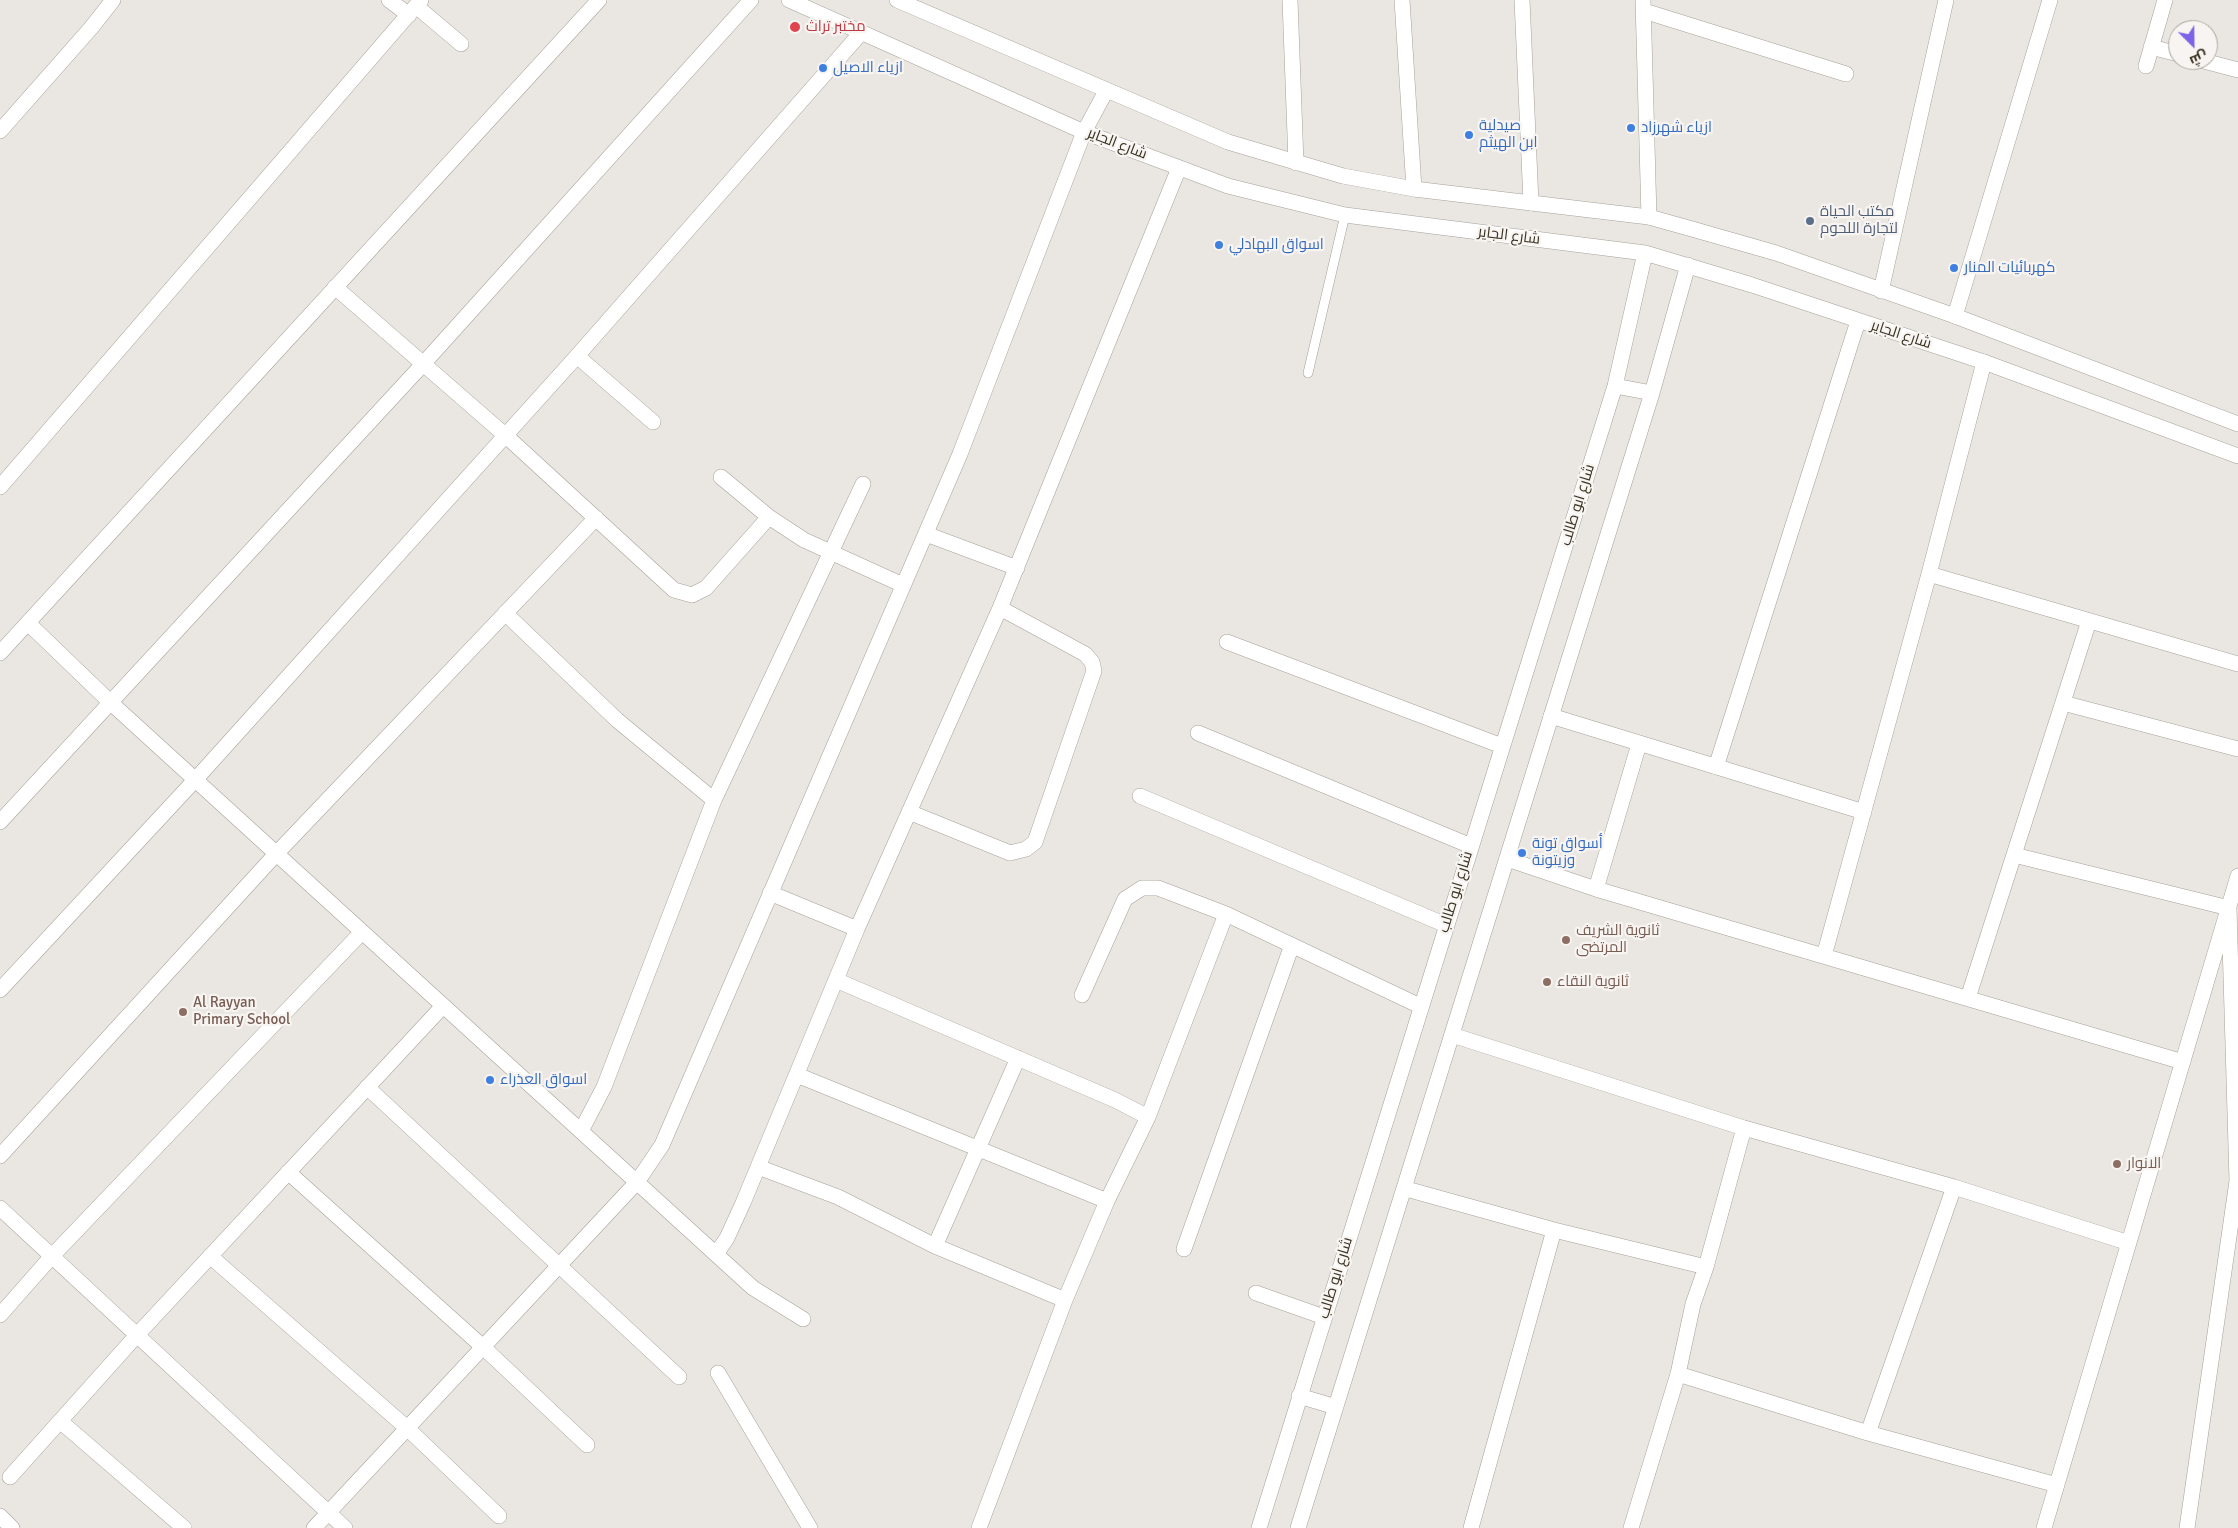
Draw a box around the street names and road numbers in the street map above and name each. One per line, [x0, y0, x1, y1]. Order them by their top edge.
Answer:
street label: شارع الجاير [1085, 124, 1149, 164]
street label: شارع الجاير [1477, 223, 1541, 249]
street label: شارع الجاير [1869, 317, 1933, 353]
street label: شارع ابو طالب [1557, 462, 1599, 548]
street label: شارع ابو طالب [1435, 849, 1477, 935]
street label: شارع ابو طالب [1315, 1235, 1357, 1321]

